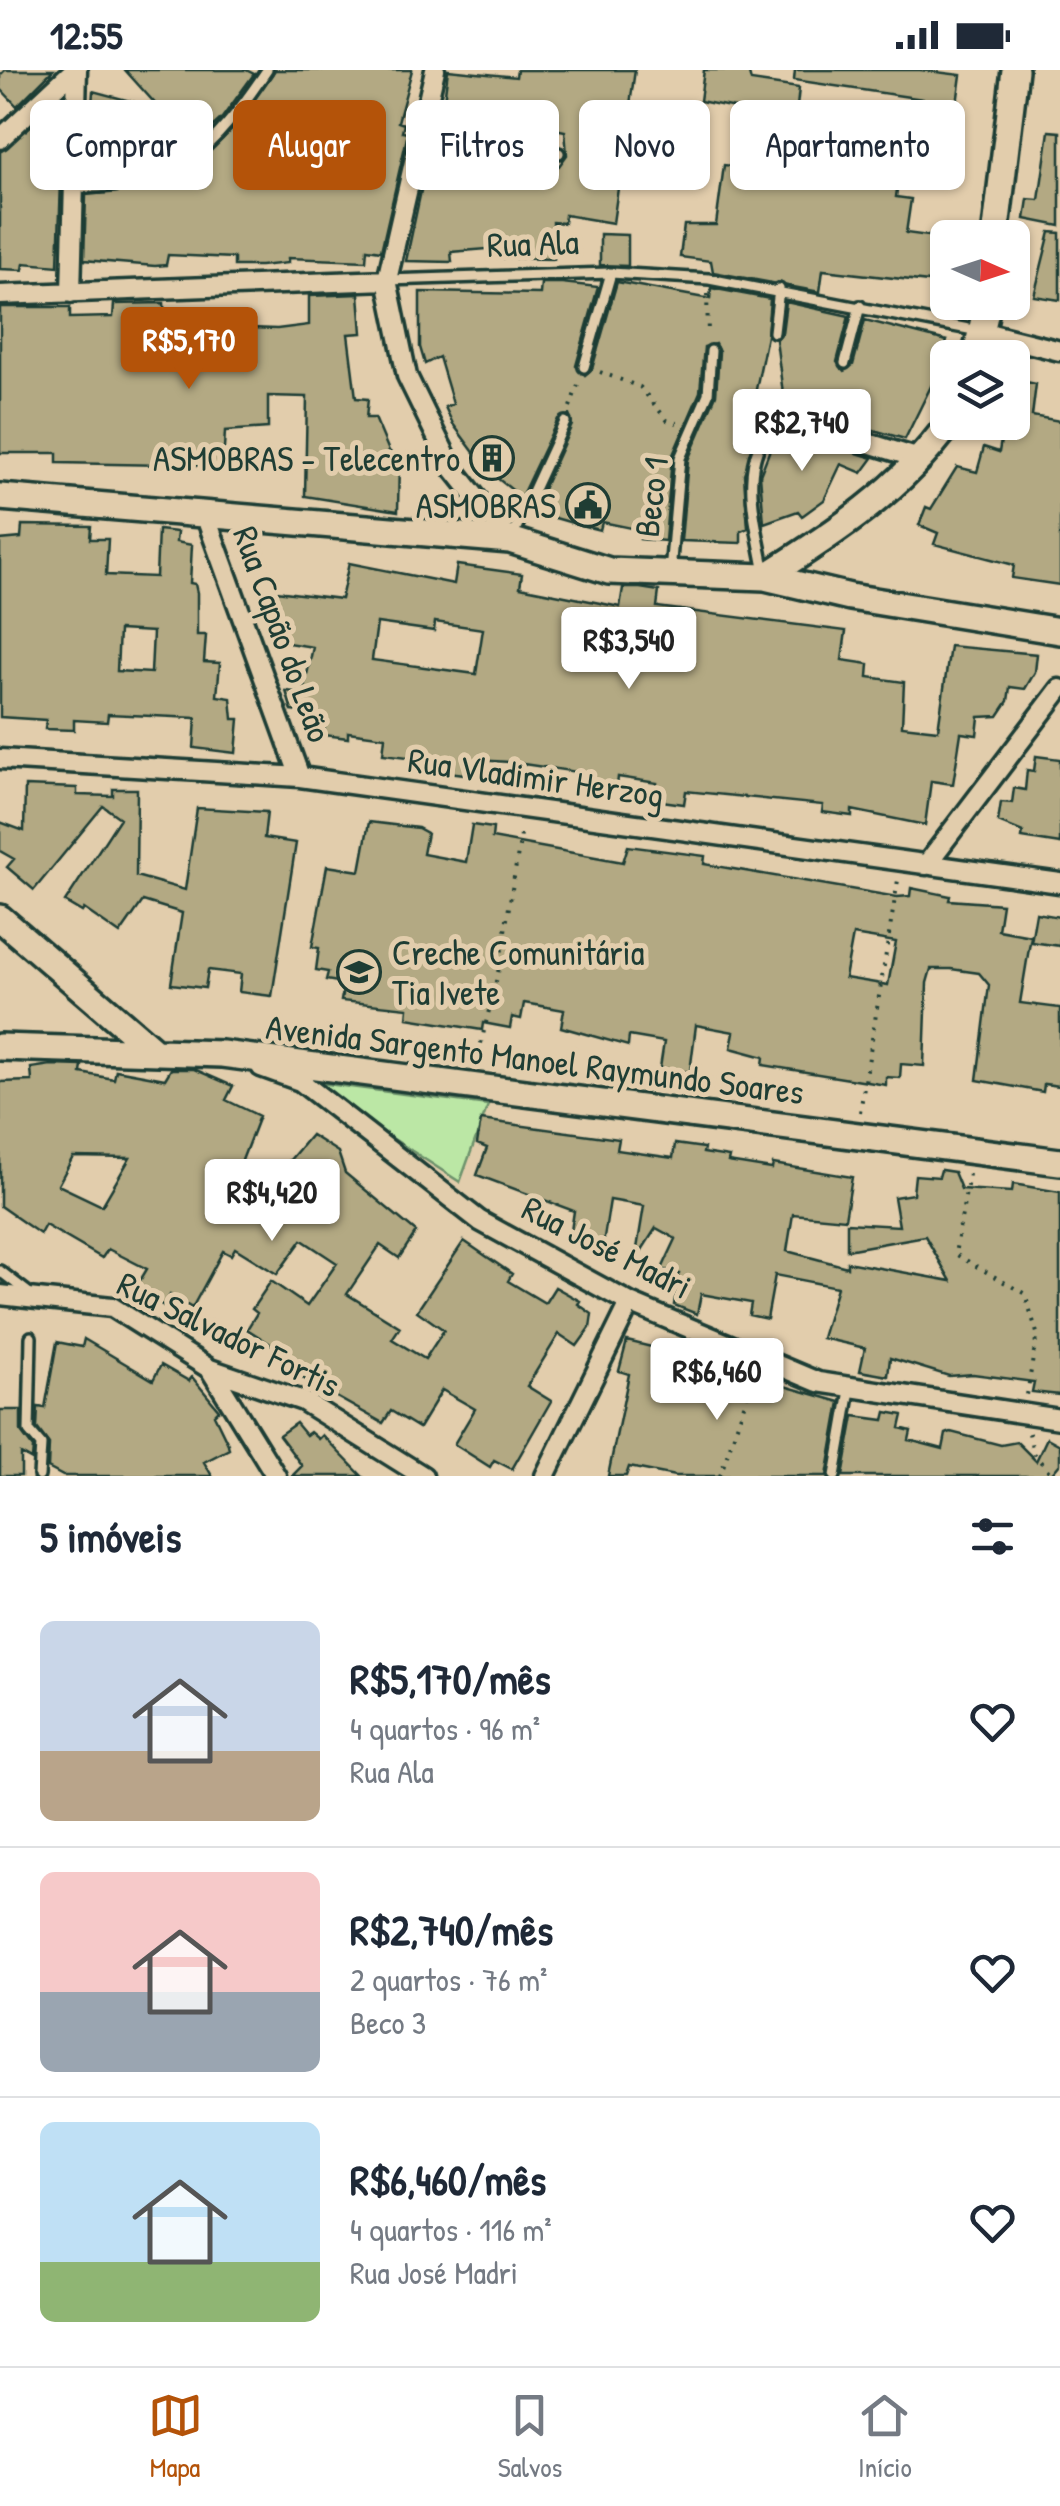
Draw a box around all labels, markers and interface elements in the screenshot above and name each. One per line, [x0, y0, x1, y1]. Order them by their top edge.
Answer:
text: 12:55 [50, 9, 123, 61]
chip: Comprar [30, 100, 213, 190]
chip: Alugar [233, 100, 386, 190]
chip: Filtros [406, 100, 559, 190]
chip: Novo [579, 100, 710, 190]
chip: Apartamento [730, 100, 965, 190]
street label: Rua Ala [486, 218, 580, 268]
north arrow [930, 220, 1030, 320]
map controls [930, 220, 1030, 440]
pin: R$5,170 [97, 307, 281, 392]
text: R$5,170 [143, 318, 235, 361]
button: layers [930, 340, 1030, 440]
pin: R$2,740 [710, 389, 894, 474]
text: R$2,740 [755, 400, 849, 443]
place label: ASMOBRAS - Telecentro [153, 435, 460, 482]
building icon: ASMOBRAS - Telecentro [469, 435, 515, 481]
street label: Beco 1 [623, 454, 679, 540]
place label: ASMOBRAS [416, 482, 556, 529]
public building icon: ASMOBRAS [565, 482, 611, 528]
street label: Rua Capão do Leão [222, 520, 344, 748]
pin: R$3,540 [537, 607, 721, 692]
text: R$3,540 [583, 618, 675, 661]
street label: Rua Vladimir Herzog [405, 736, 667, 818]
place label: Creche Comunitária Tia Ivete [392, 929, 645, 1016]
school or university icon: Creche Comunitária Tia Ivete [336, 949, 382, 995]
street label: Avenida Sargento Manoel Raymundo Soares [264, 1003, 806, 1115]
pin: R$4,420 [180, 1159, 364, 1244]
text: R$4,420 [227, 1170, 317, 1213]
street label: Rua José Madri [514, 1184, 700, 1310]
street label: Rua Salvador Fortis [110, 1260, 348, 1408]
pin: R$6,460 [625, 1338, 809, 1423]
text: R$6,460 [672, 1349, 762, 1392]
text: 5 imóveis [40, 1508, 181, 1565]
icon: filters [965, 1509, 1020, 1564]
text: R$5,170/mês [350, 1650, 551, 1707]
icon: home [120, 1661, 240, 1781]
icon: heart [965, 1694, 1020, 1749]
text: 4 quartos · 96 m² [350, 1707, 540, 1750]
text: Rua Ala [350, 1750, 434, 1793]
text: R$2,740/mês [350, 1901, 553, 1958]
icon: home [120, 1912, 240, 2032]
icon: heart [965, 1945, 1020, 2000]
text: 2 quartos · 76 m² [350, 1958, 547, 2001]
text: Beco 3 [350, 2001, 426, 2044]
text: R$6,460/mês [350, 2151, 546, 2208]
icon: home [120, 2162, 240, 2282]
icon: heart [965, 2195, 1020, 2250]
text: 4 quartos · 116 m² [350, 2208, 552, 2251]
text: Rua José Madri [350, 2251, 518, 2294]
tab: Mapa [148, 2388, 203, 2486]
tab: Salvos [498, 2388, 562, 2486]
tab: Início [857, 2388, 912, 2486]

